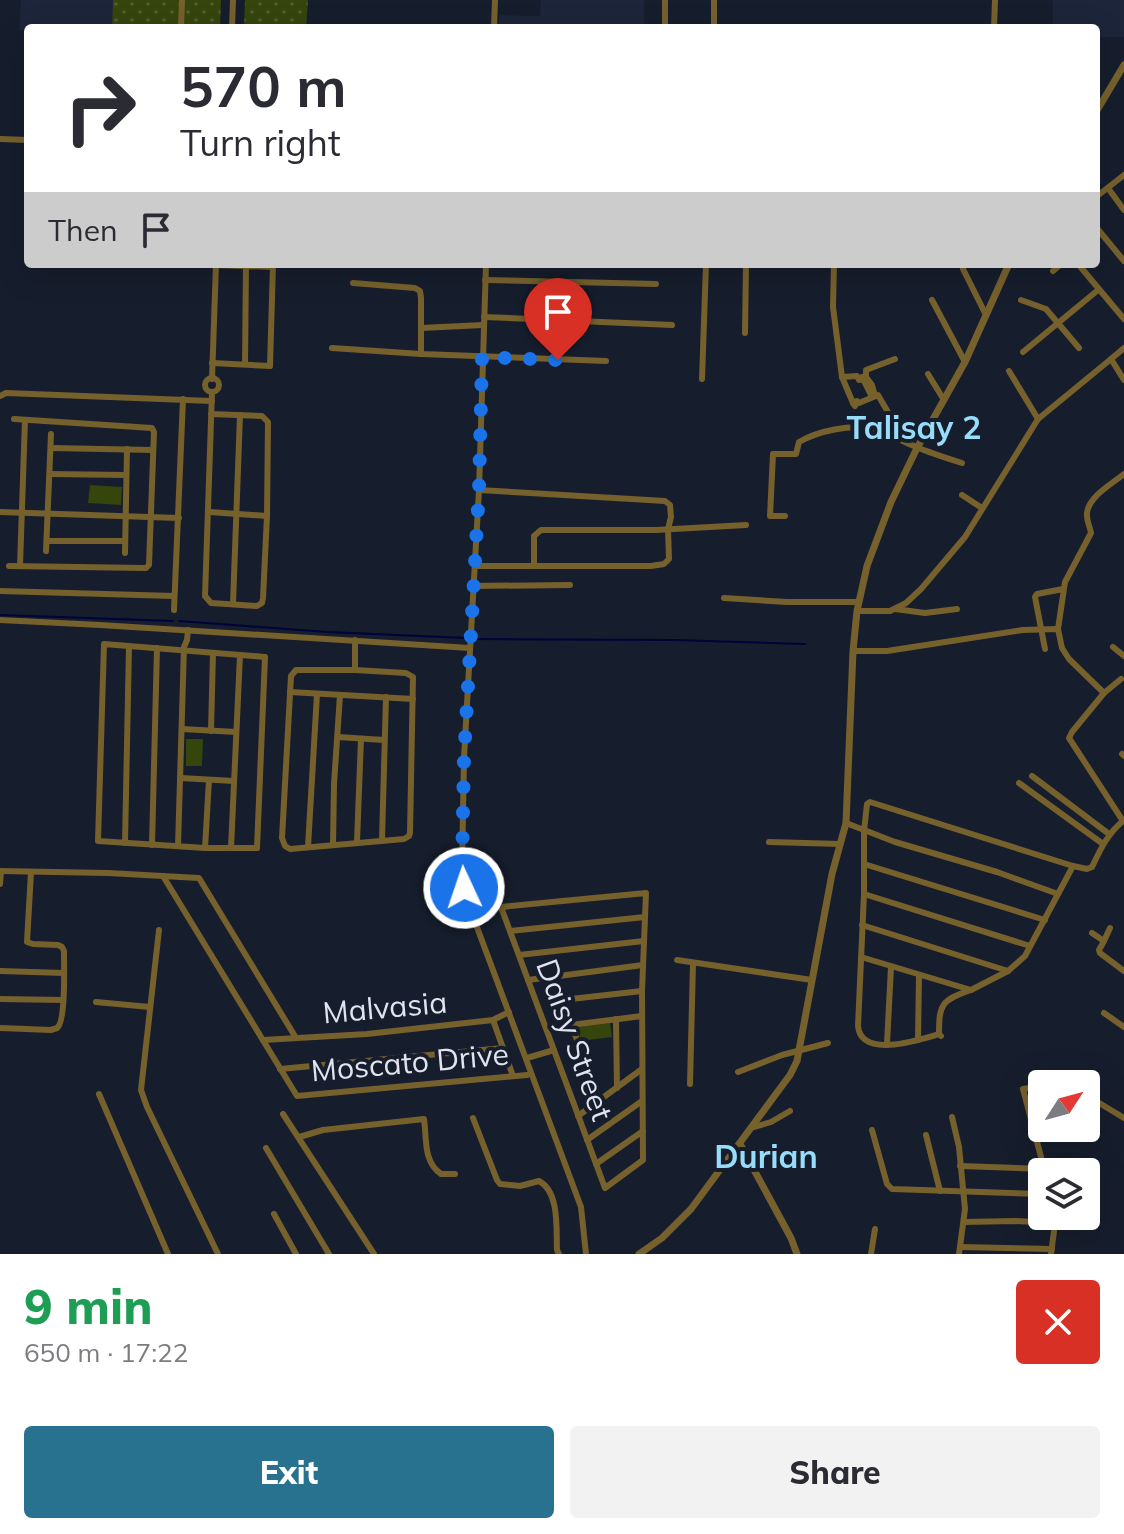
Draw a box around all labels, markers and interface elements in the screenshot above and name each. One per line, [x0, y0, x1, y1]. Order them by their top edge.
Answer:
text: 570 m [180, 51, 347, 121]
icon: right [48, 56, 152, 160]
text: Turn right [180, 120, 341, 165]
icon: arrive [134, 208, 178, 252]
text: Then [48, 211, 118, 249]
pin [524, 278, 592, 360]
icon: arrive [536, 290, 580, 334]
district label: Talisay 2 [847, 407, 981, 447]
position arrow [422, 846, 506, 930]
street label: Daisy Street [528, 954, 622, 1125]
street label: Malvasia [321, 983, 449, 1031]
street label: Moscato Drive [310, 1034, 510, 1090]
north arrow [1028, 1070, 1100, 1142]
map controls [1028, 1070, 1100, 1230]
district label: Durian [714, 1136, 818, 1176]
button: layers [1028, 1158, 1100, 1230]
text: 9 min [24, 1276, 153, 1336]
button: close [1016, 1280, 1100, 1364]
text: 650 m · 17:22 [24, 1336, 188, 1369]
button: Exit [24, 1426, 554, 1518]
button: Share [570, 1426, 1100, 1518]

